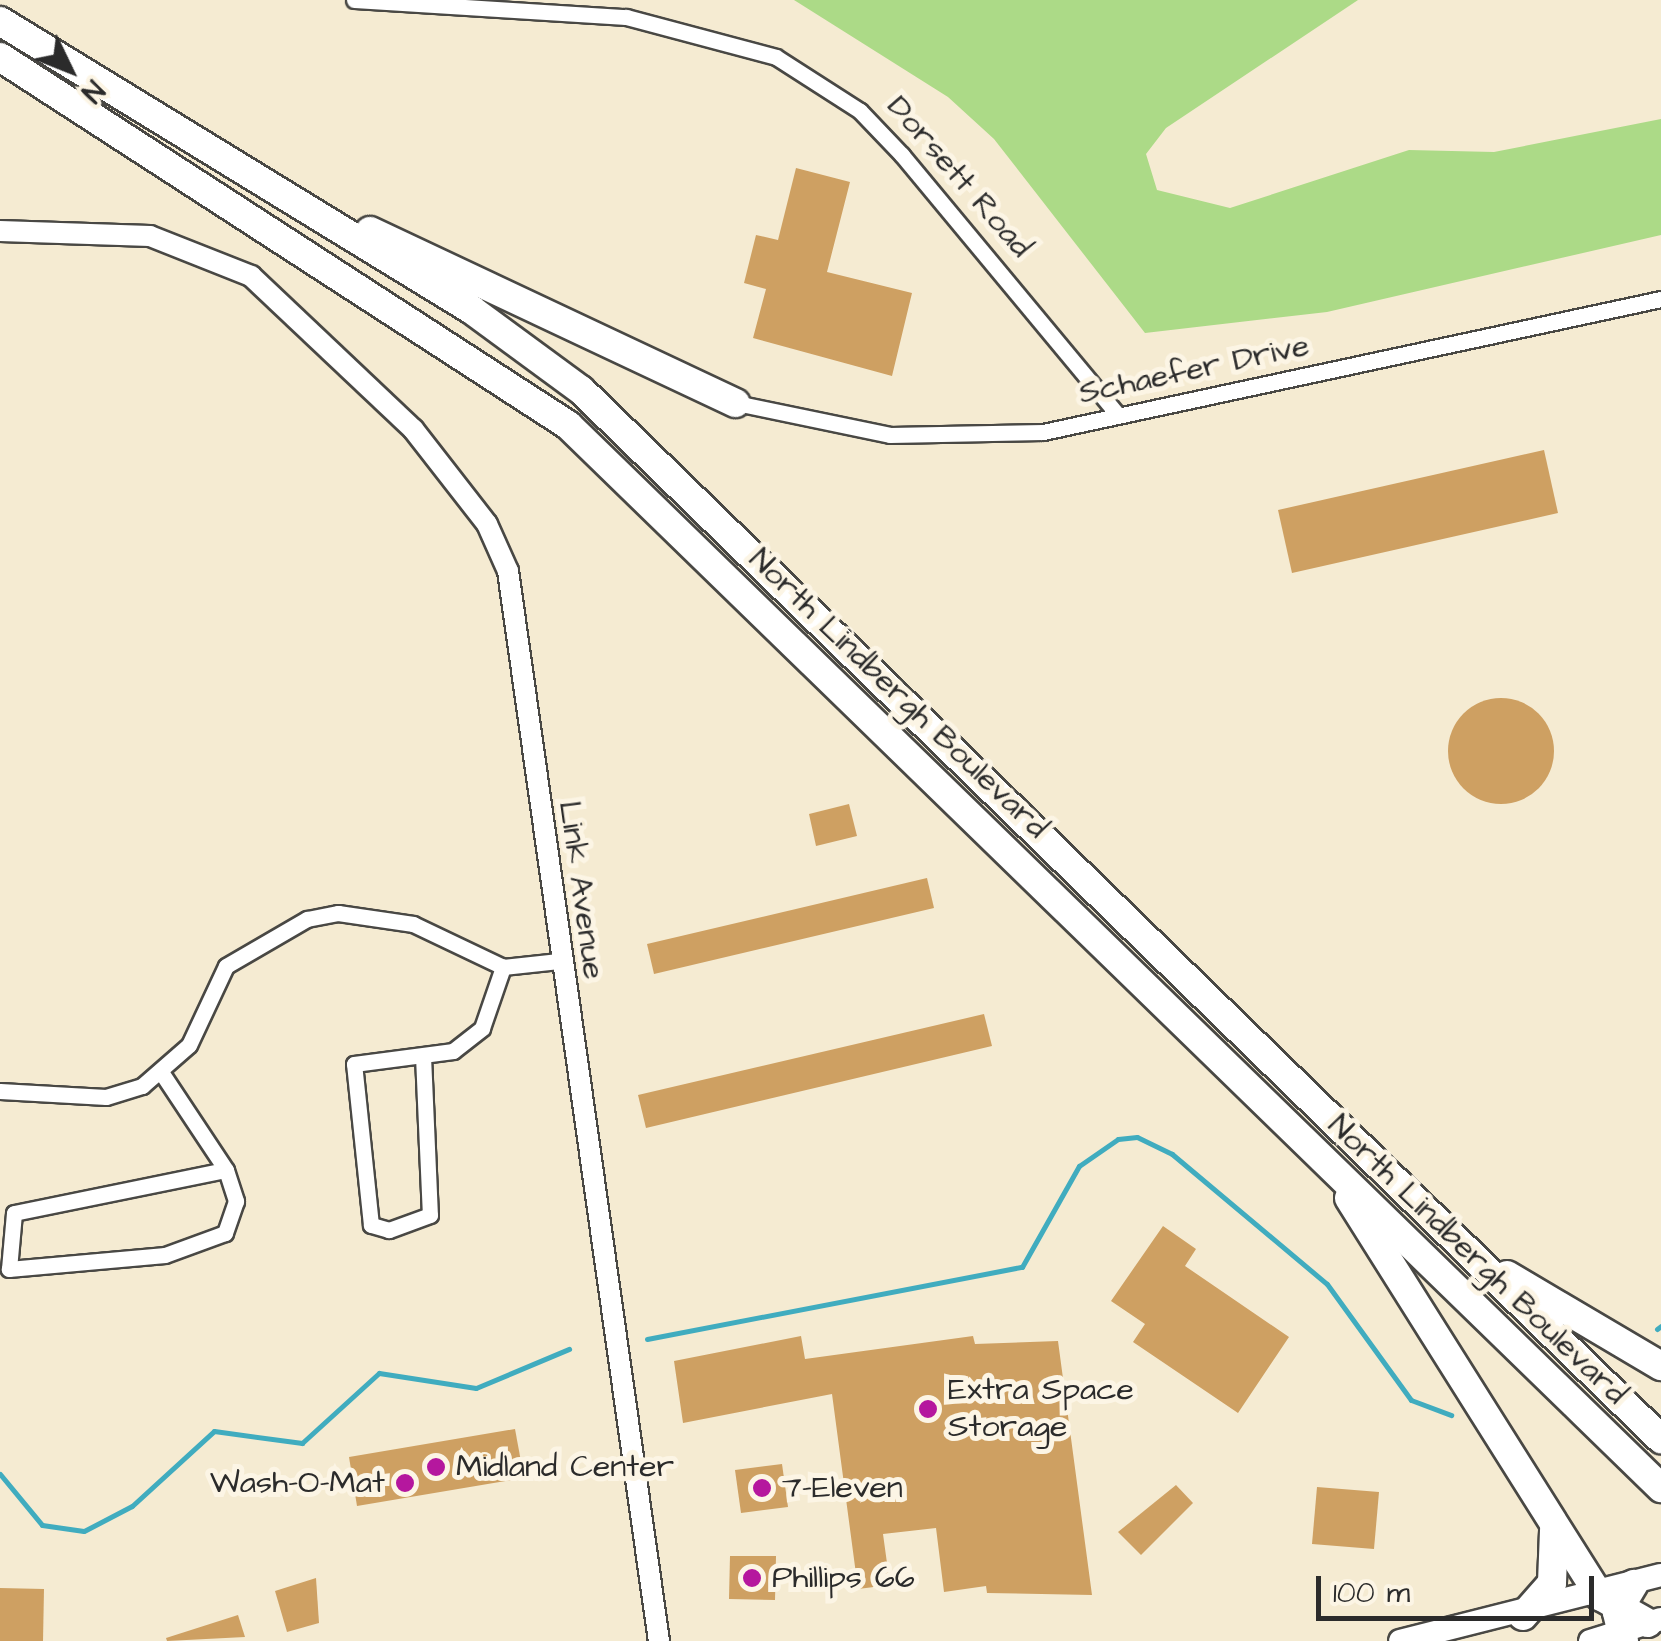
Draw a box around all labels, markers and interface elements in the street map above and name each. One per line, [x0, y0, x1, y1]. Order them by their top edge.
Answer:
north arrow [20, 20, 120, 120]
text: N [72, 71, 113, 111]
street label: Dorsett Road [878, 88, 1040, 266]
street label: Schaefer Drive [1075, 327, 1313, 413]
street label: North Lindbergh Boulevard [740, 541, 1056, 847]
street label: Link Avenue [550, 798, 612, 982]
street label: North Lindbergh Boulevard [1319, 1107, 1635, 1413]
place label: Extra Space Storage [948, 1372, 1134, 1447]
marker: Extra Space Storage [917, 1398, 939, 1420]
place label: Midland Center [456, 1448, 674, 1486]
marker: Midland Center [425, 1456, 447, 1478]
place label: Wash-O-Mat [210, 1464, 385, 1502]
place label: 7-Eleven [782, 1469, 903, 1507]
marker: Wash-O-Mat [394, 1472, 416, 1494]
marker: 7-Eleven [751, 1477, 773, 1499]
scale bar [1321, 1556, 1598, 1618]
place label: Phillips 66 [772, 1559, 915, 1597]
marker: Phillips 66 [741, 1567, 763, 1589]
text: 100 m [1333, 1572, 1410, 1614]

